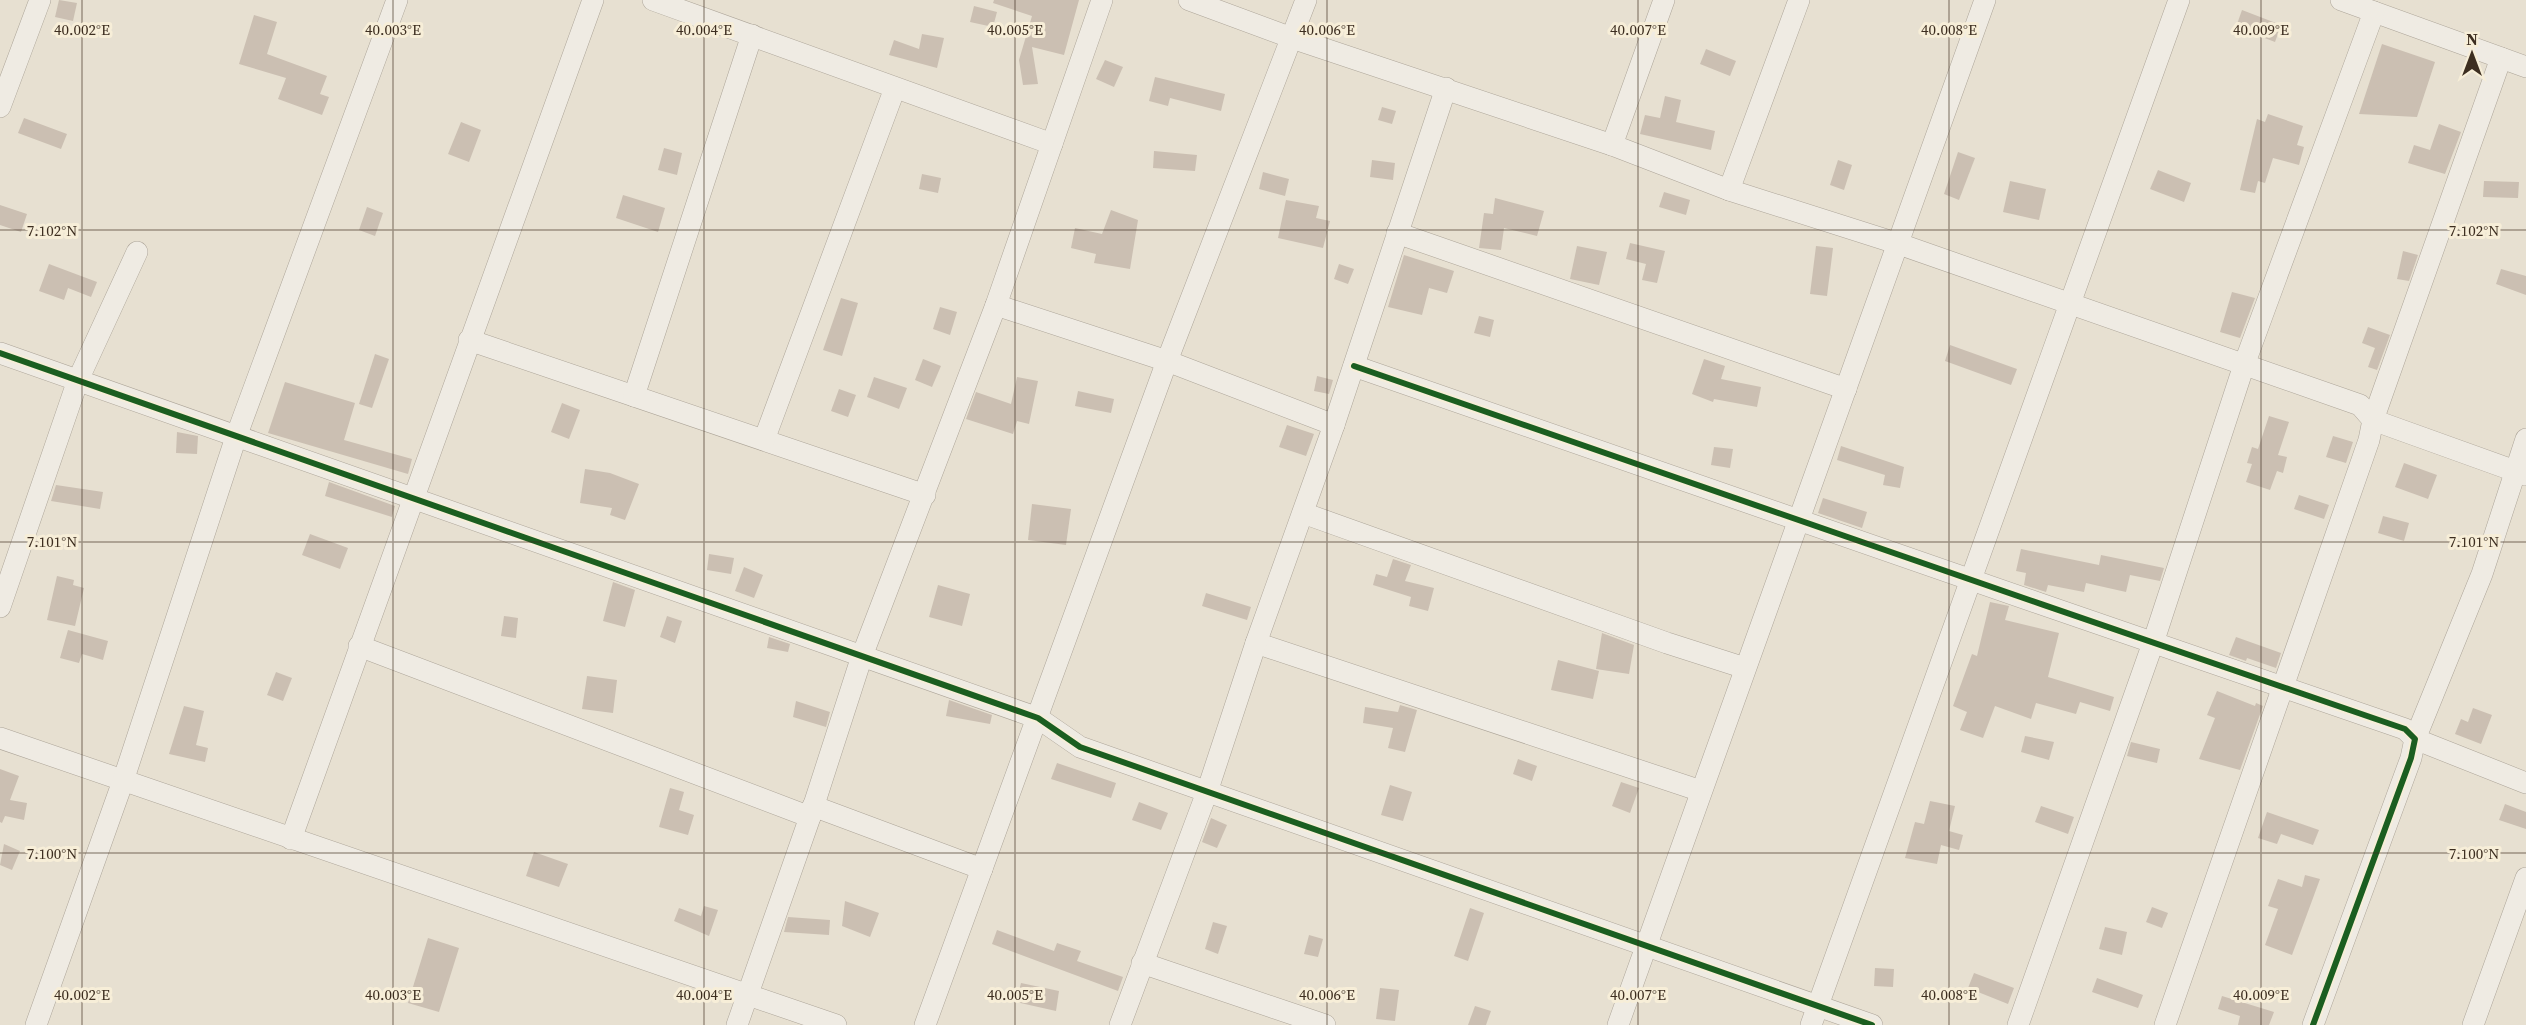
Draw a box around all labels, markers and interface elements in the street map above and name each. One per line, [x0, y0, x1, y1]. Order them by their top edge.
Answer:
text: 40.002°E [54, 19, 110, 40]
text: 40.003°E [365, 19, 421, 40]
text: 40.004°E [676, 19, 732, 40]
text: 40.005°E [987, 19, 1043, 40]
text: 40.006°E [1299, 19, 1355, 40]
text: 40.007°E [1610, 19, 1666, 40]
text: 40.008°E [1921, 19, 1977, 40]
text: 40.009°E [2233, 19, 2289, 40]
north arrow [2442, 24, 2502, 84]
text: N [2466, 28, 2478, 50]
text: 7.102°N [27, 220, 77, 241]
text: 7.102°N [2449, 220, 2499, 241]
text: 7.101°N [27, 531, 77, 552]
text: 7.101°N [2449, 531, 2499, 552]
text: 7.100°N [27, 843, 77, 864]
text: 7.100°N [2449, 843, 2499, 864]
text: 40.002°E [54, 984, 110, 1005]
text: 40.003°E [365, 984, 421, 1005]
text: 40.004°E [676, 984, 732, 1005]
text: 40.005°E [987, 984, 1043, 1005]
text: 40.006°E [1299, 984, 1355, 1005]
text: 40.007°E [1610, 984, 1666, 1005]
text: 40.008°E [1921, 984, 1977, 1005]
text: 40.009°E [2233, 984, 2289, 1005]

